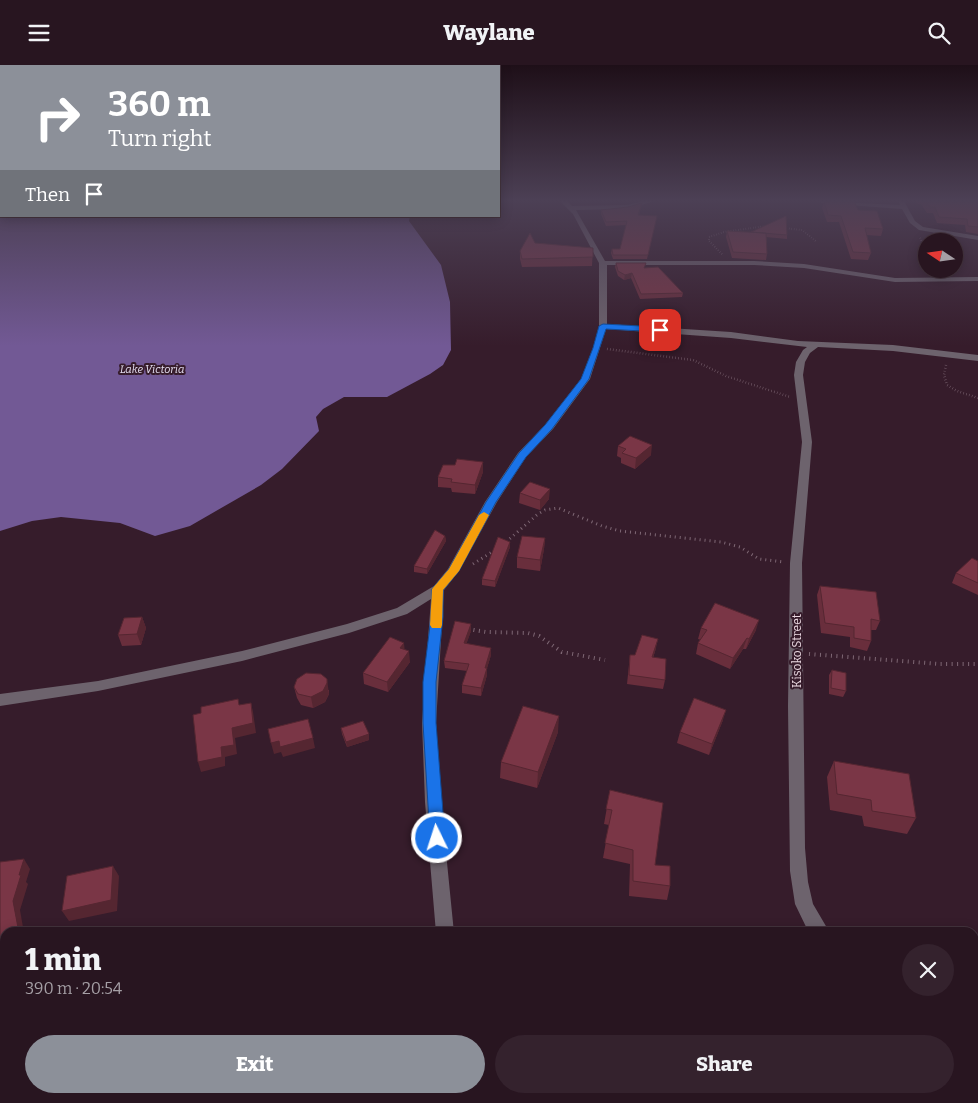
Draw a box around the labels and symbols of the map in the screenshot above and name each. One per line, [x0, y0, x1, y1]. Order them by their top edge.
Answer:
north arrow [918, 233, 962, 277]
pin [639, 309, 681, 351]
water label: Lake Victoria [120, 363, 184, 376]
street label: Kisoko Street [790, 613, 804, 688]
position arrow [410, 811, 462, 863]

